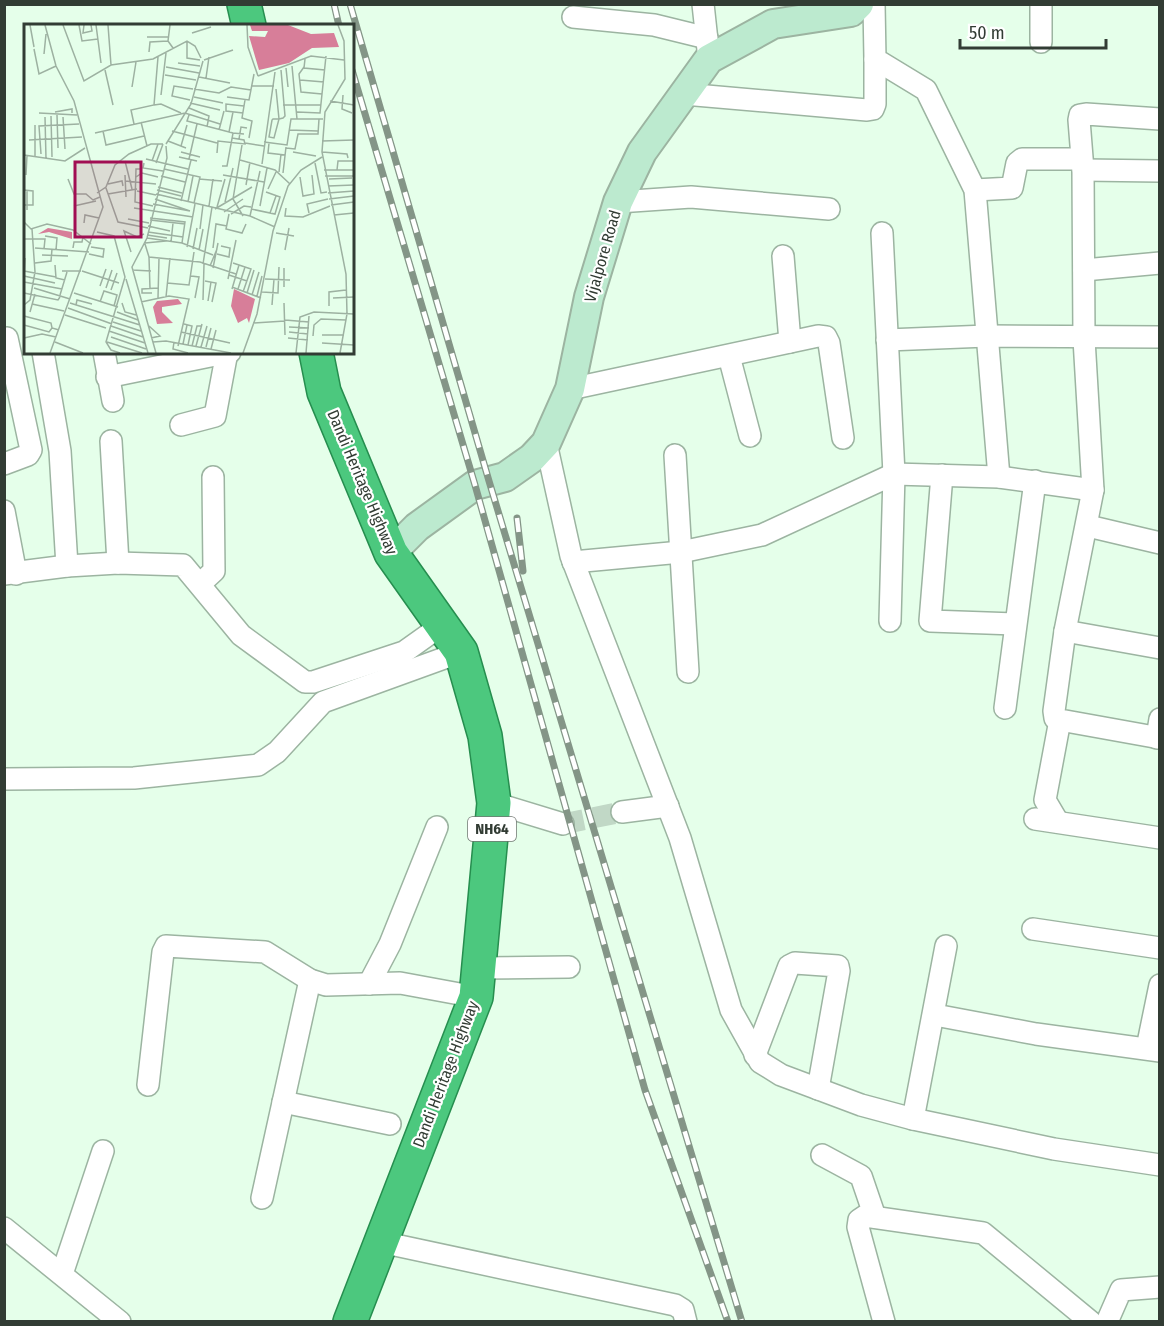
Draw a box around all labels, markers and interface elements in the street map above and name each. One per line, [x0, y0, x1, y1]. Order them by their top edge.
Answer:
scale bar [960, 12, 1106, 50]
text: 50 m [969, 22, 1005, 44]
inset map [24, 24, 354, 354]
street label: Vijalpore Road [580, 208, 625, 304]
street label: Dandi Heritage Highway [323, 407, 402, 558]
road number: NH64 [468, 817, 516, 841]
street label: Dandi Heritage Highway [409, 997, 482, 1150]

